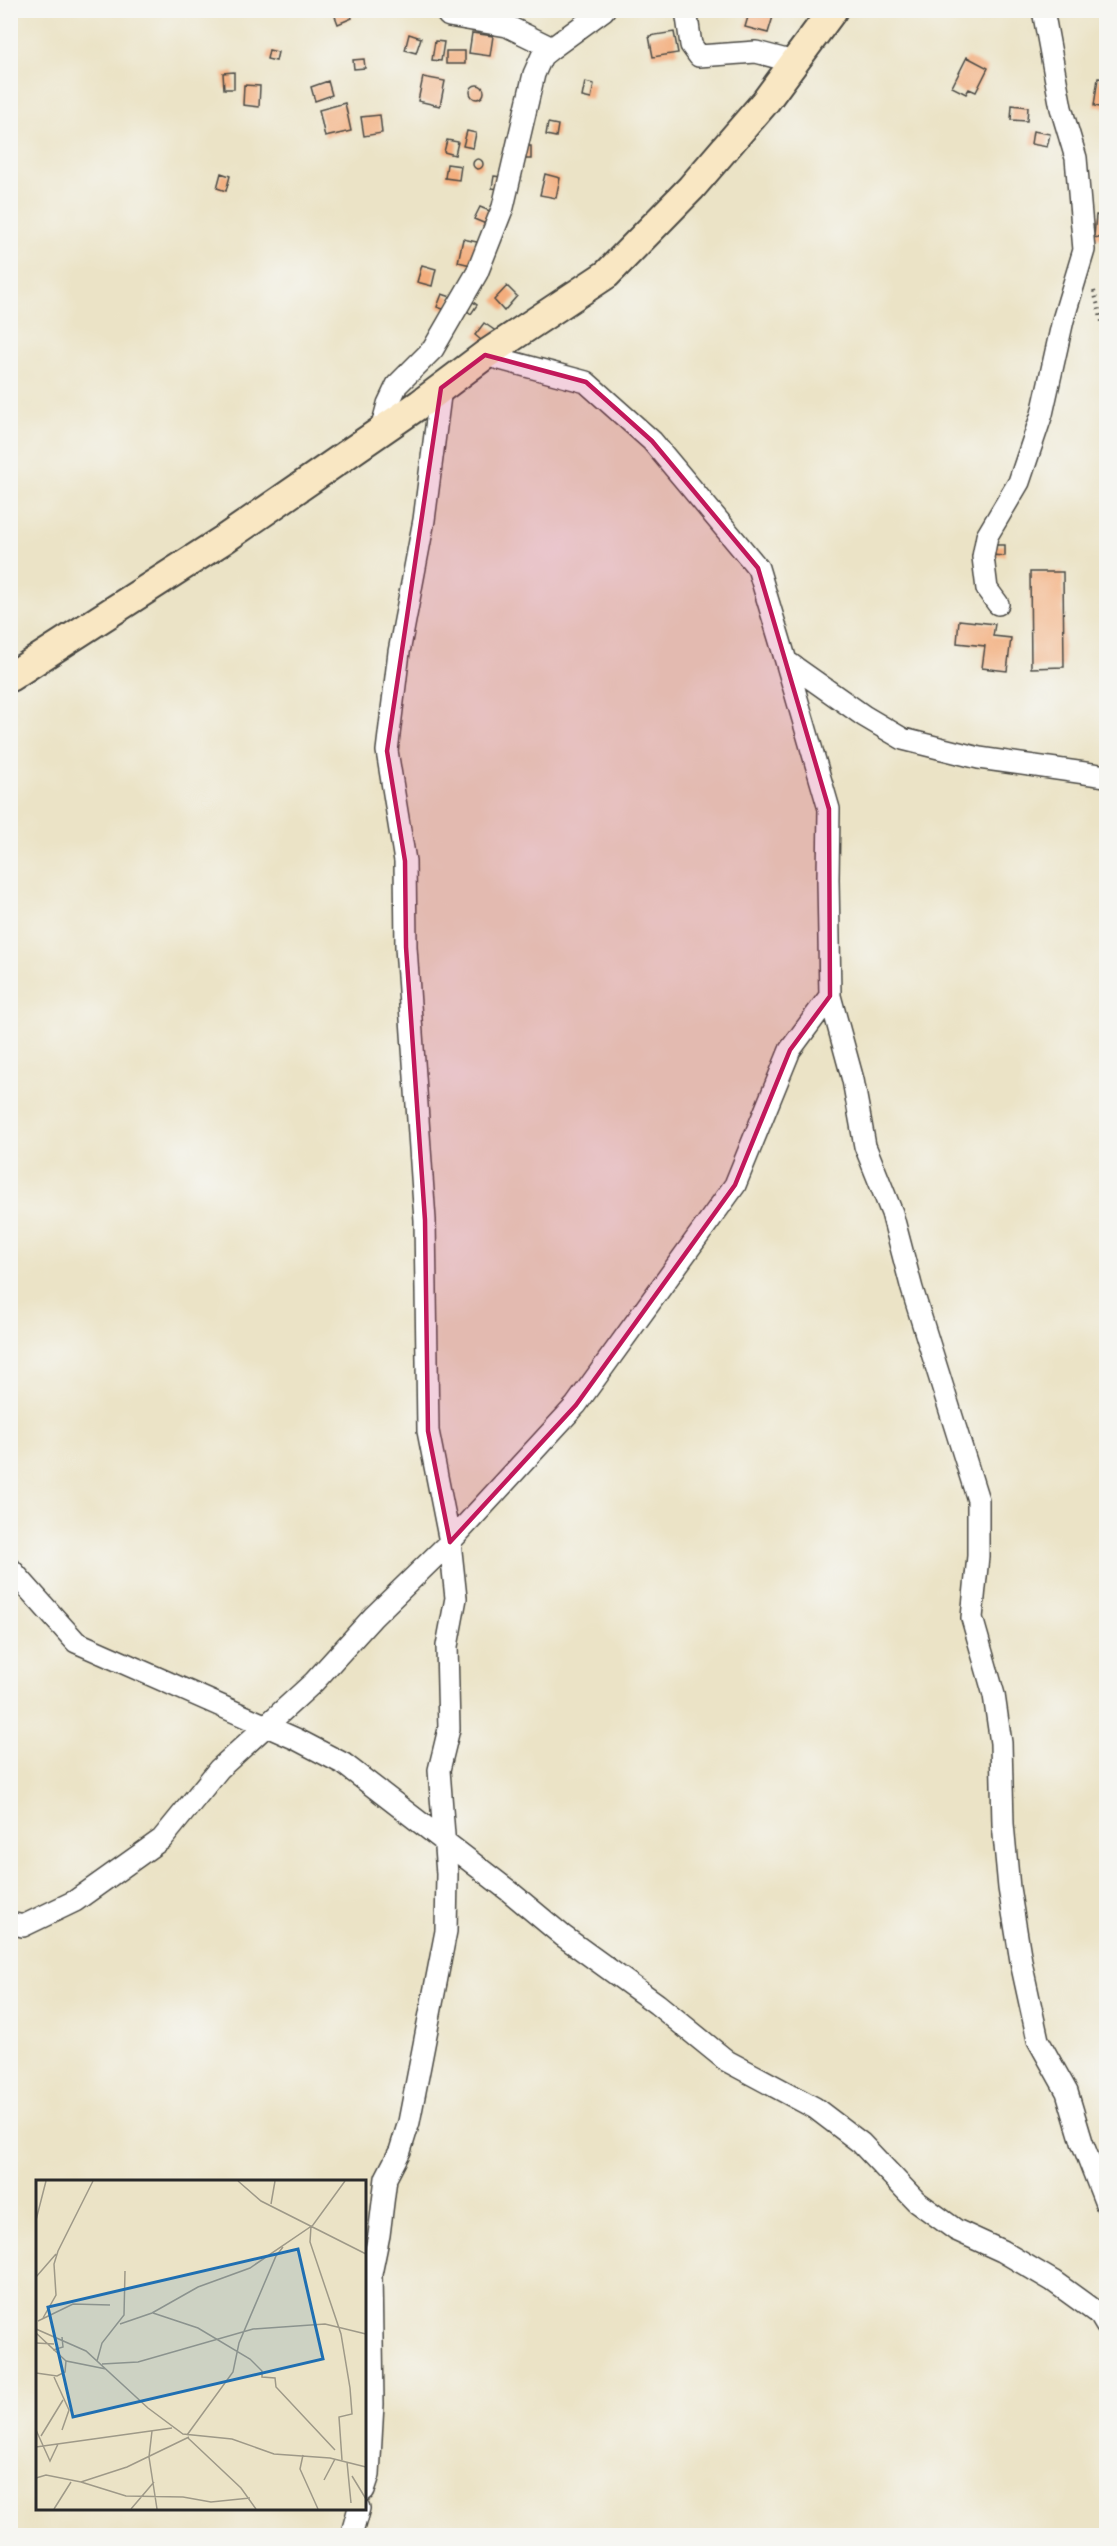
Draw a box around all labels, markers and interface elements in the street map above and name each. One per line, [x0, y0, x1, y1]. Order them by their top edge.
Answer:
inset map [36, 2180, 366, 2510]

